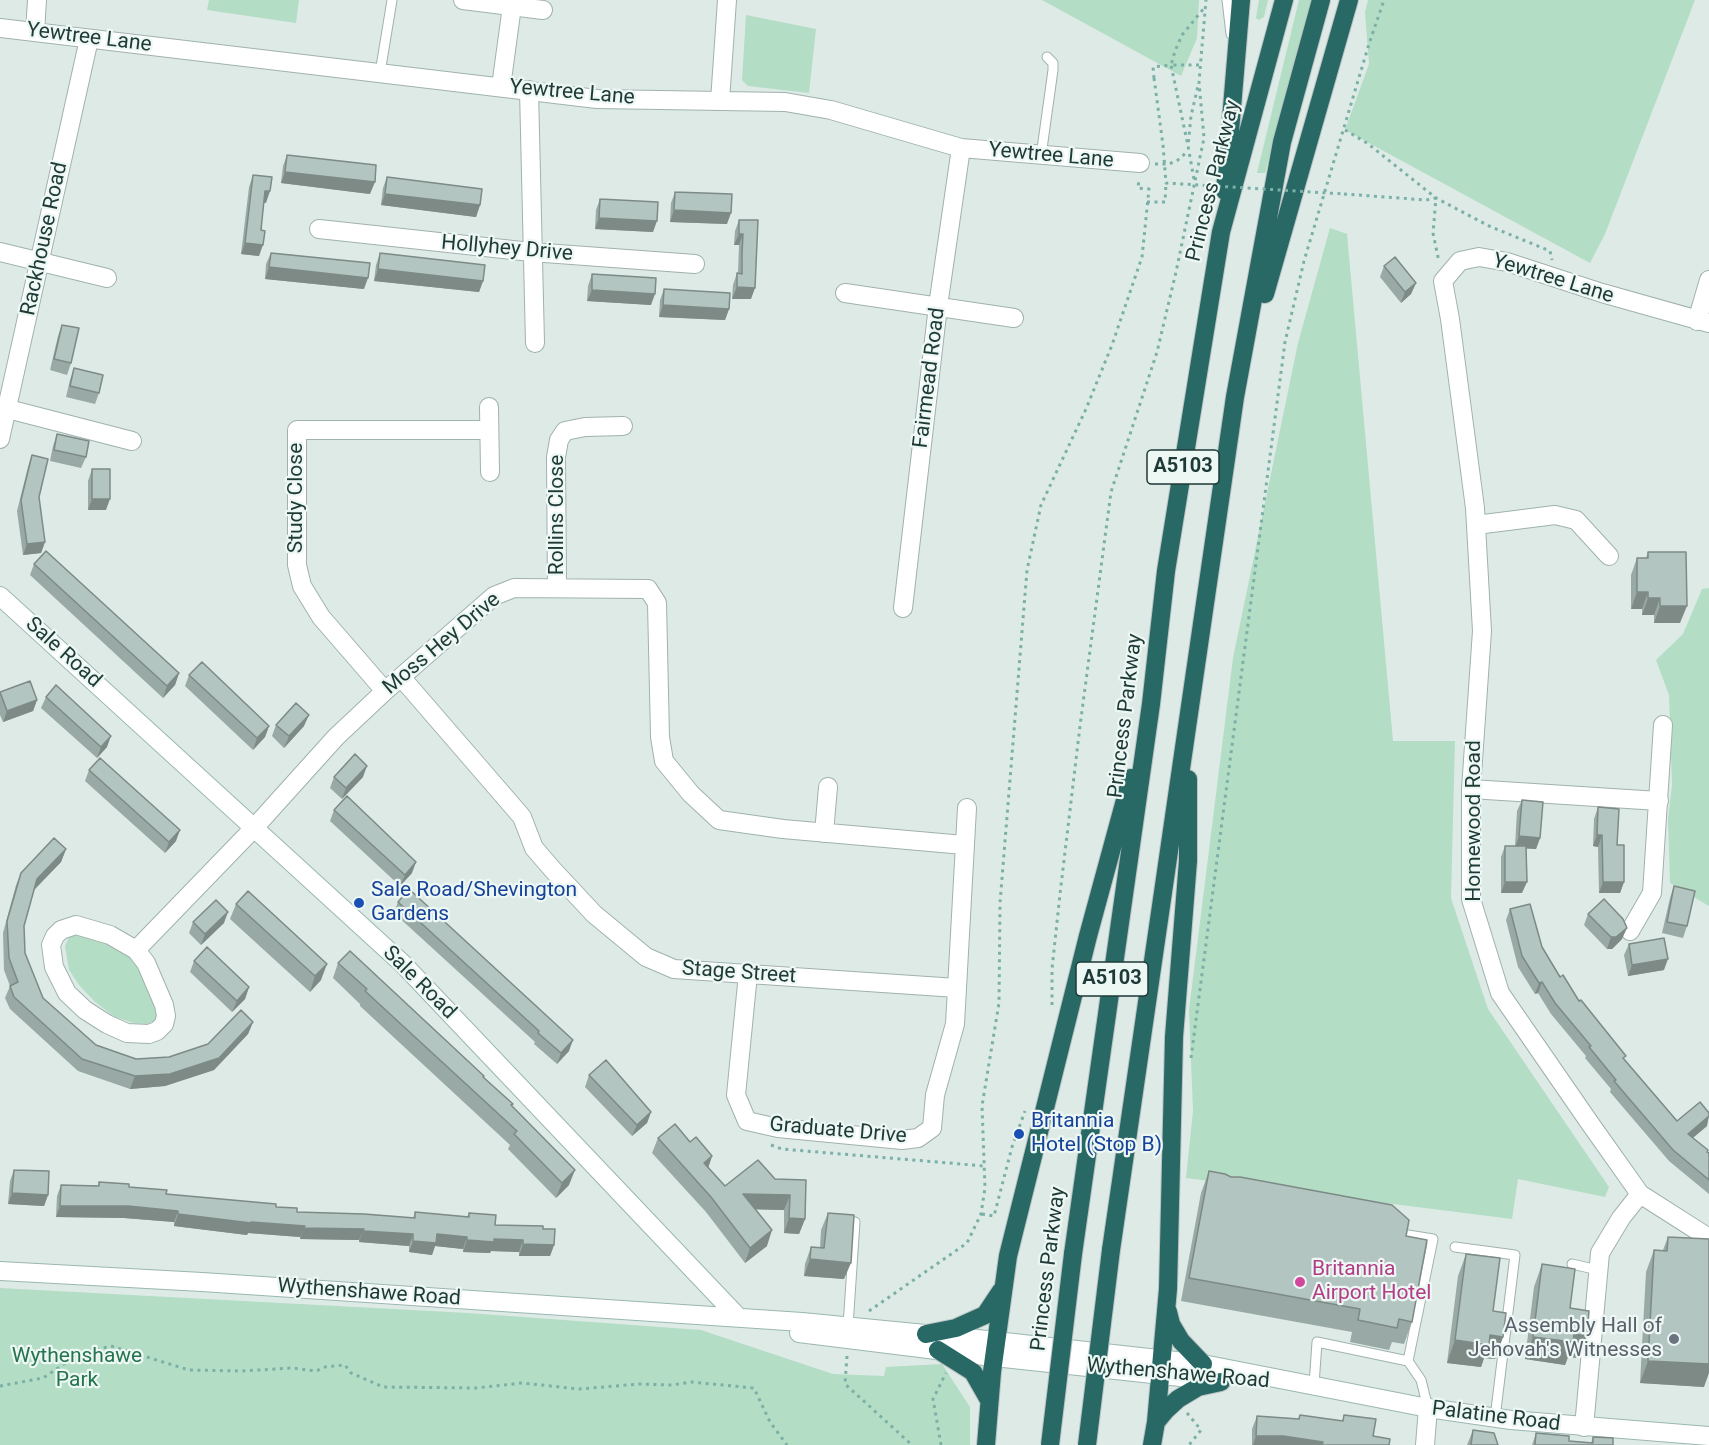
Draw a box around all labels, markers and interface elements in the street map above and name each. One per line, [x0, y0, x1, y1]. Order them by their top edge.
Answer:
street label: Yewtree Lane [25, 18, 153, 58]
street label: Yewtree Lane [508, 75, 636, 111]
street label: Princess Parkway [1182, 98, 1246, 264]
street label: Yewtree Lane [987, 138, 1115, 174]
street label: Rackhouse Road [16, 160, 74, 318]
street label: Hollyhey Drive [440, 231, 574, 267]
street label: Yewtree Lane [1489, 249, 1617, 309]
street label: Fairmead Road [909, 306, 951, 450]
street label: Study Close [284, 443, 310, 553]
road number: A5103 [1147, 450, 1219, 484]
street label: Rollins Close [545, 455, 571, 575]
street label: Moss Hey Drive [378, 588, 506, 700]
street label: Sale Road [20, 612, 106, 694]
street label: Princess Parkway [1103, 632, 1149, 800]
street label: Homewood Road [1462, 740, 1488, 902]
place label: Sale Road/Shevington Gardens [371, 878, 577, 928]
marker: Sale Road/Shevington Gardens [352, 896, 366, 910]
street label: Sale Road [377, 941, 461, 1025]
street label: Stage Street [681, 956, 797, 990]
road number: A5103 [1076, 962, 1148, 996]
place label: Britannia Hotel (Stop B) [1031, 1109, 1162, 1159]
street label: Graduate Drive [768, 1112, 908, 1150]
marker: Britannia Hotel (Stop B) [1012, 1127, 1026, 1141]
street label: Princess Parkway [1026, 1185, 1072, 1353]
place label: Britannia Airport Hotel [1312, 1257, 1431, 1307]
street label: Wythenshawe Road [276, 1274, 462, 1312]
marker: Britannia Airport Hotel [1293, 1275, 1307, 1289]
place label: Assembly Hall of Jehovah's Witnesses [1468, 1314, 1662, 1364]
marker: Assembly Hall of Jehovah's Witnesses [1667, 1332, 1681, 1346]
park label: Wythenshawe Park [12, 1344, 142, 1394]
street label: Wythenshawe Road [1085, 1353, 1271, 1395]
street label: Palatine Road [1430, 1397, 1562, 1437]

